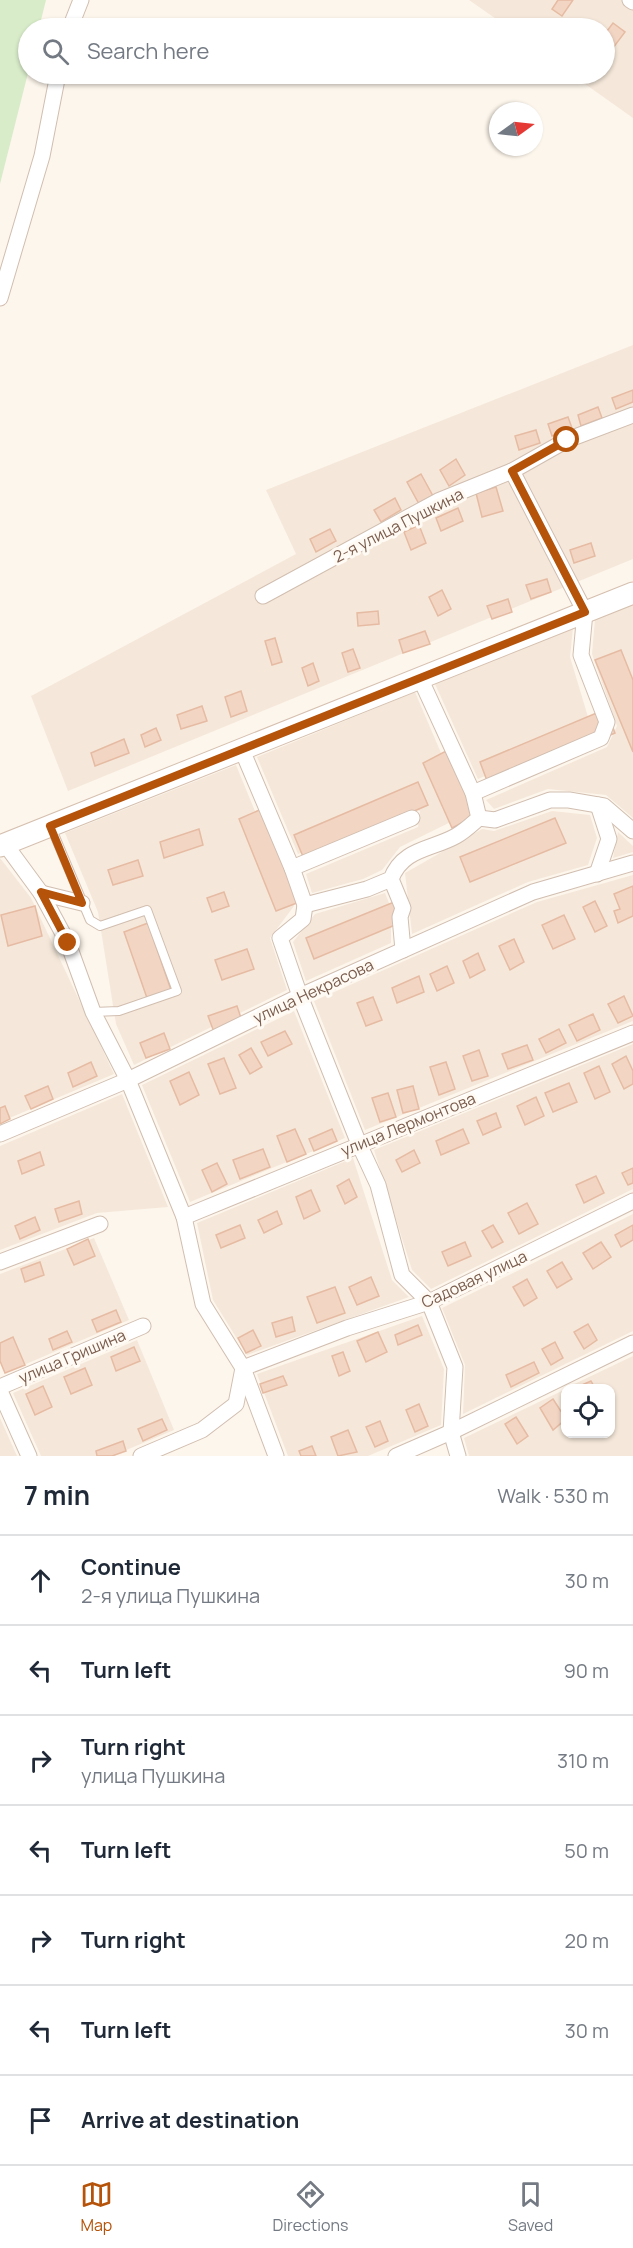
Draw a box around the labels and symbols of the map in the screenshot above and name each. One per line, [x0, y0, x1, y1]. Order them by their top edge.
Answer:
north arrow [489, 102, 543, 156]
route start [553, 426, 579, 452]
street label: 2-я улица Пушкина [329, 483, 467, 567]
route end [54, 929, 80, 955]
street label: улица Некрасова [249, 953, 377, 1029]
street label: улица Лермонтова [337, 1087, 479, 1161]
street label: Садовая улица [418, 1245, 530, 1313]
street label: улица Гришина [15, 1324, 129, 1388]

